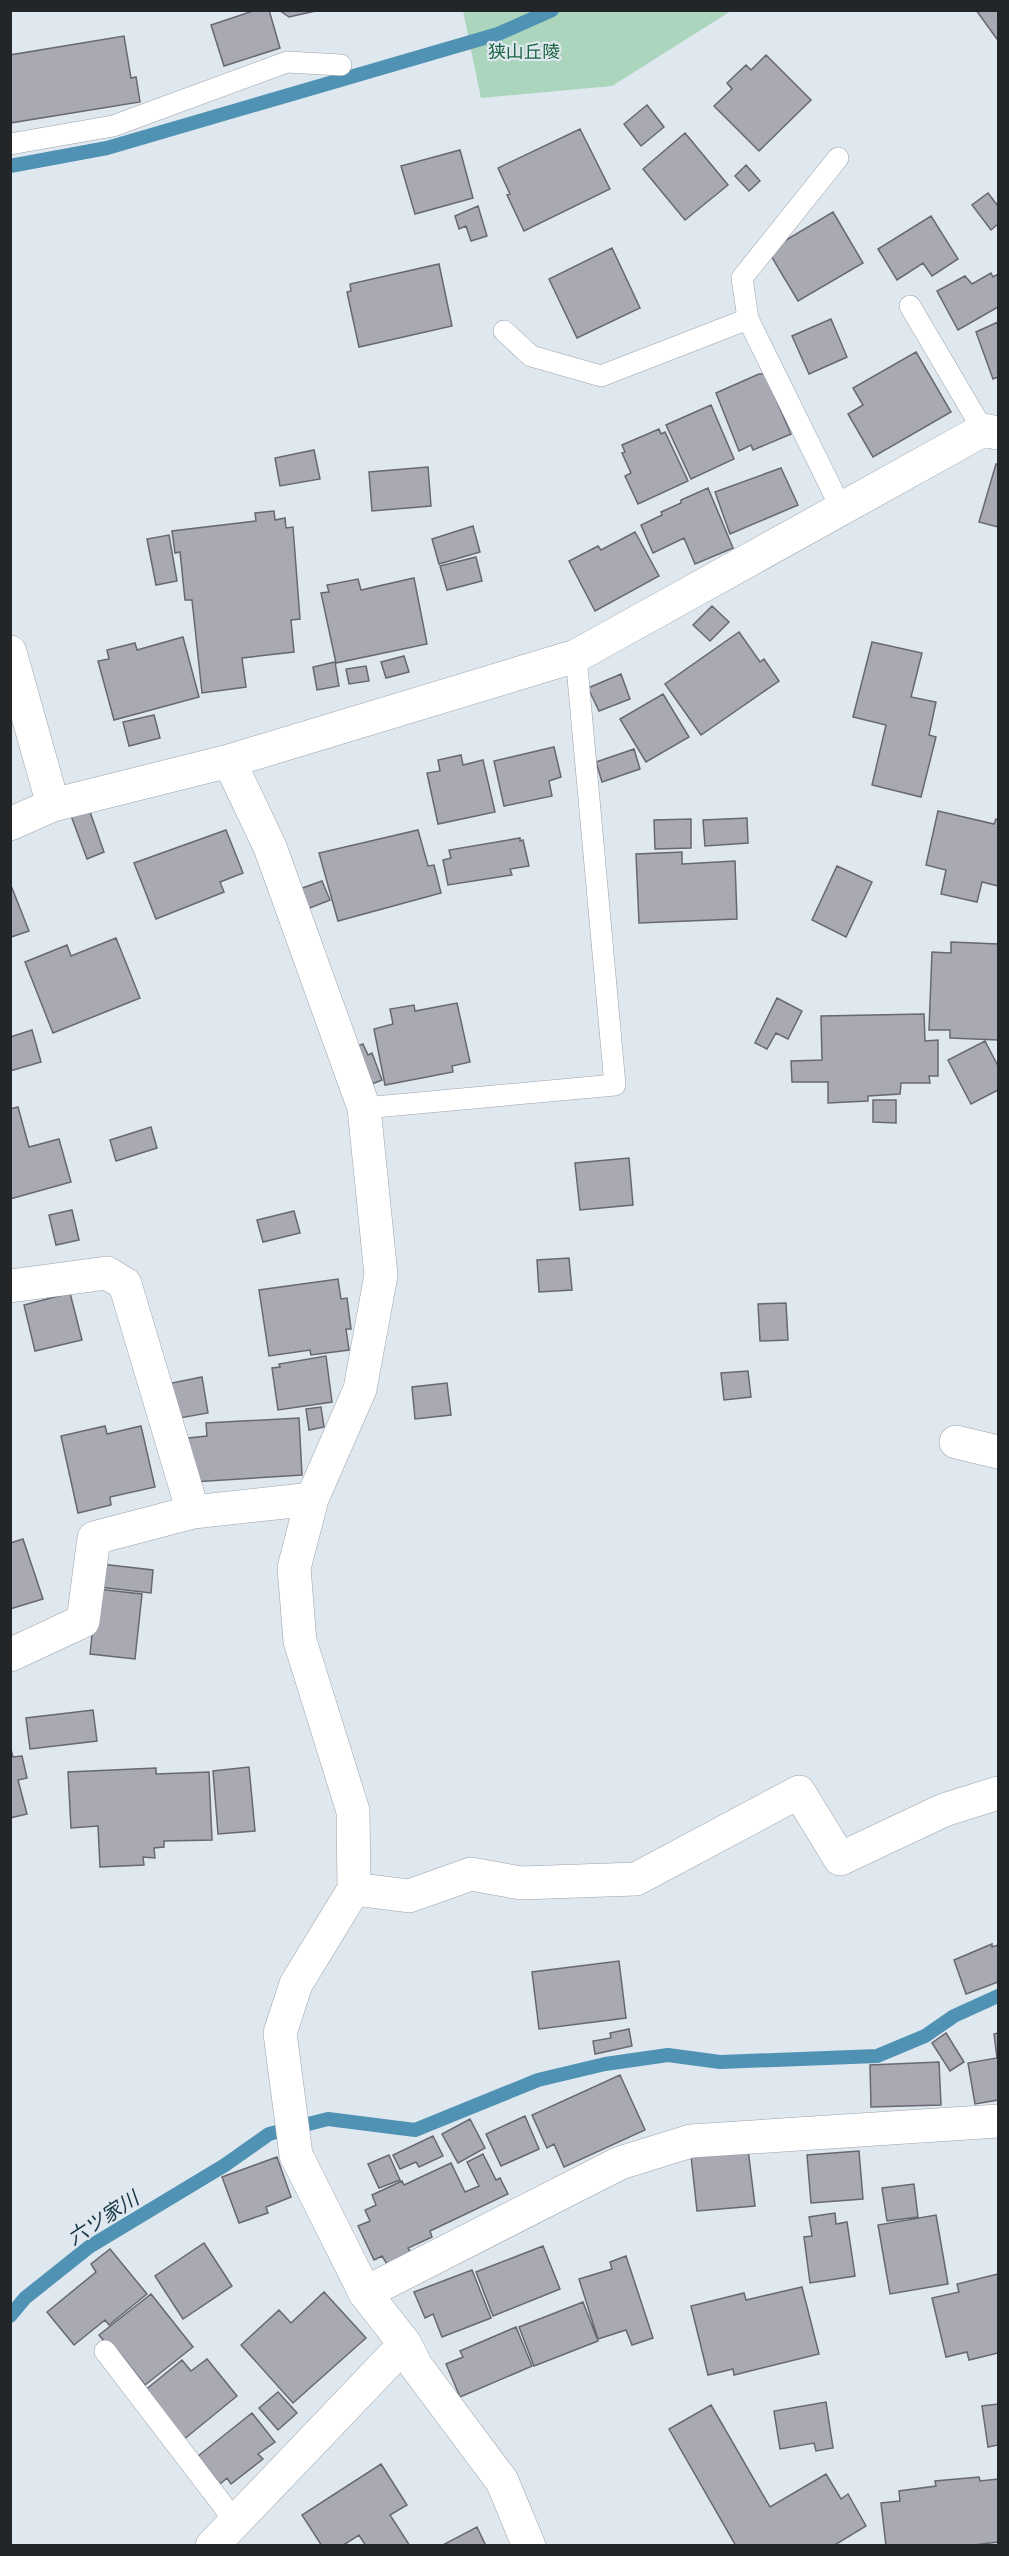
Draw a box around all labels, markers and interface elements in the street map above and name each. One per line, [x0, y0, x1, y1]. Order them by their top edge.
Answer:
park label: 狭山丘陵 [488, 41, 560, 63]
water label: 六ツ家川 [63, 2185, 145, 2250]

